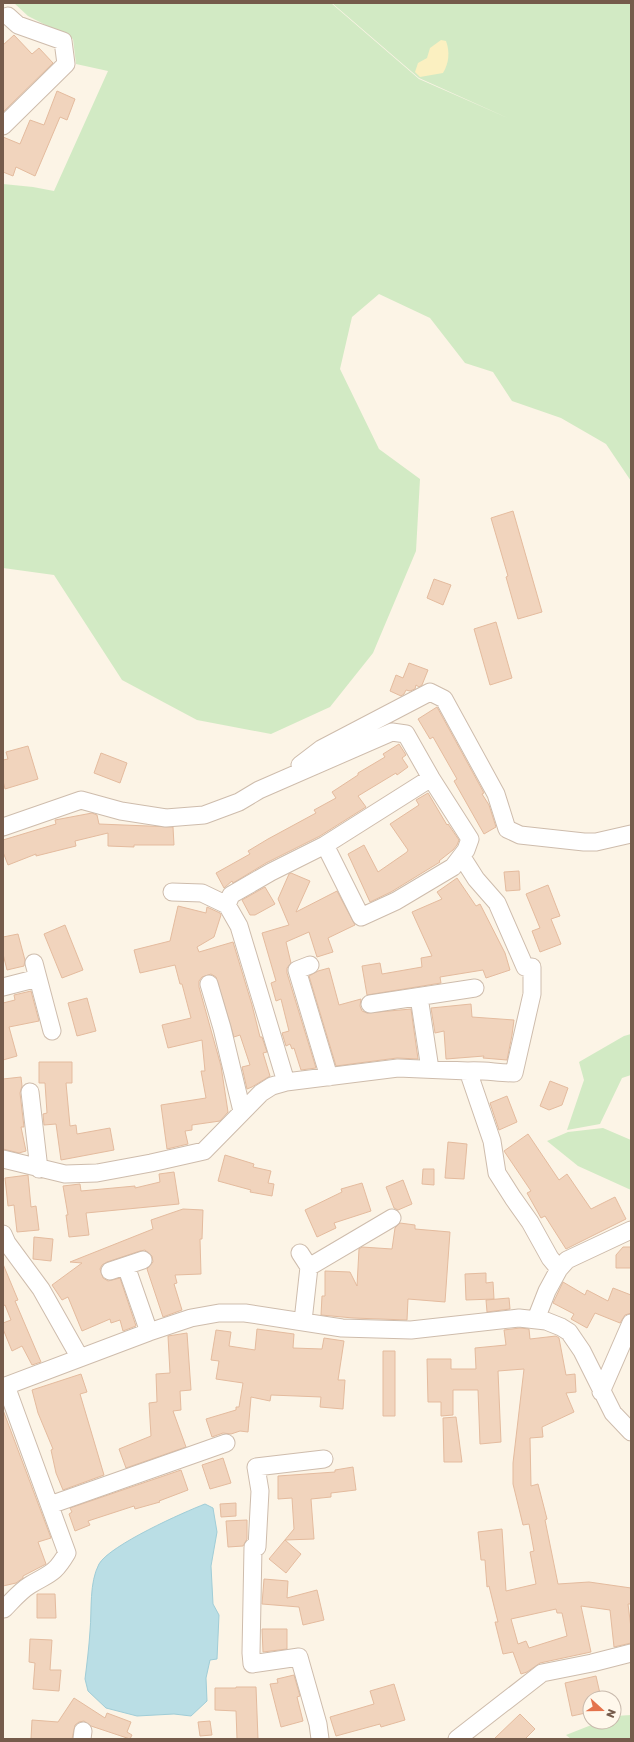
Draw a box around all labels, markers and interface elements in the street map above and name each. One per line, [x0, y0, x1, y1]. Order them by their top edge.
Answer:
north arrow [582, 1690, 622, 1730]
text: N [604, 1708, 619, 1720]

